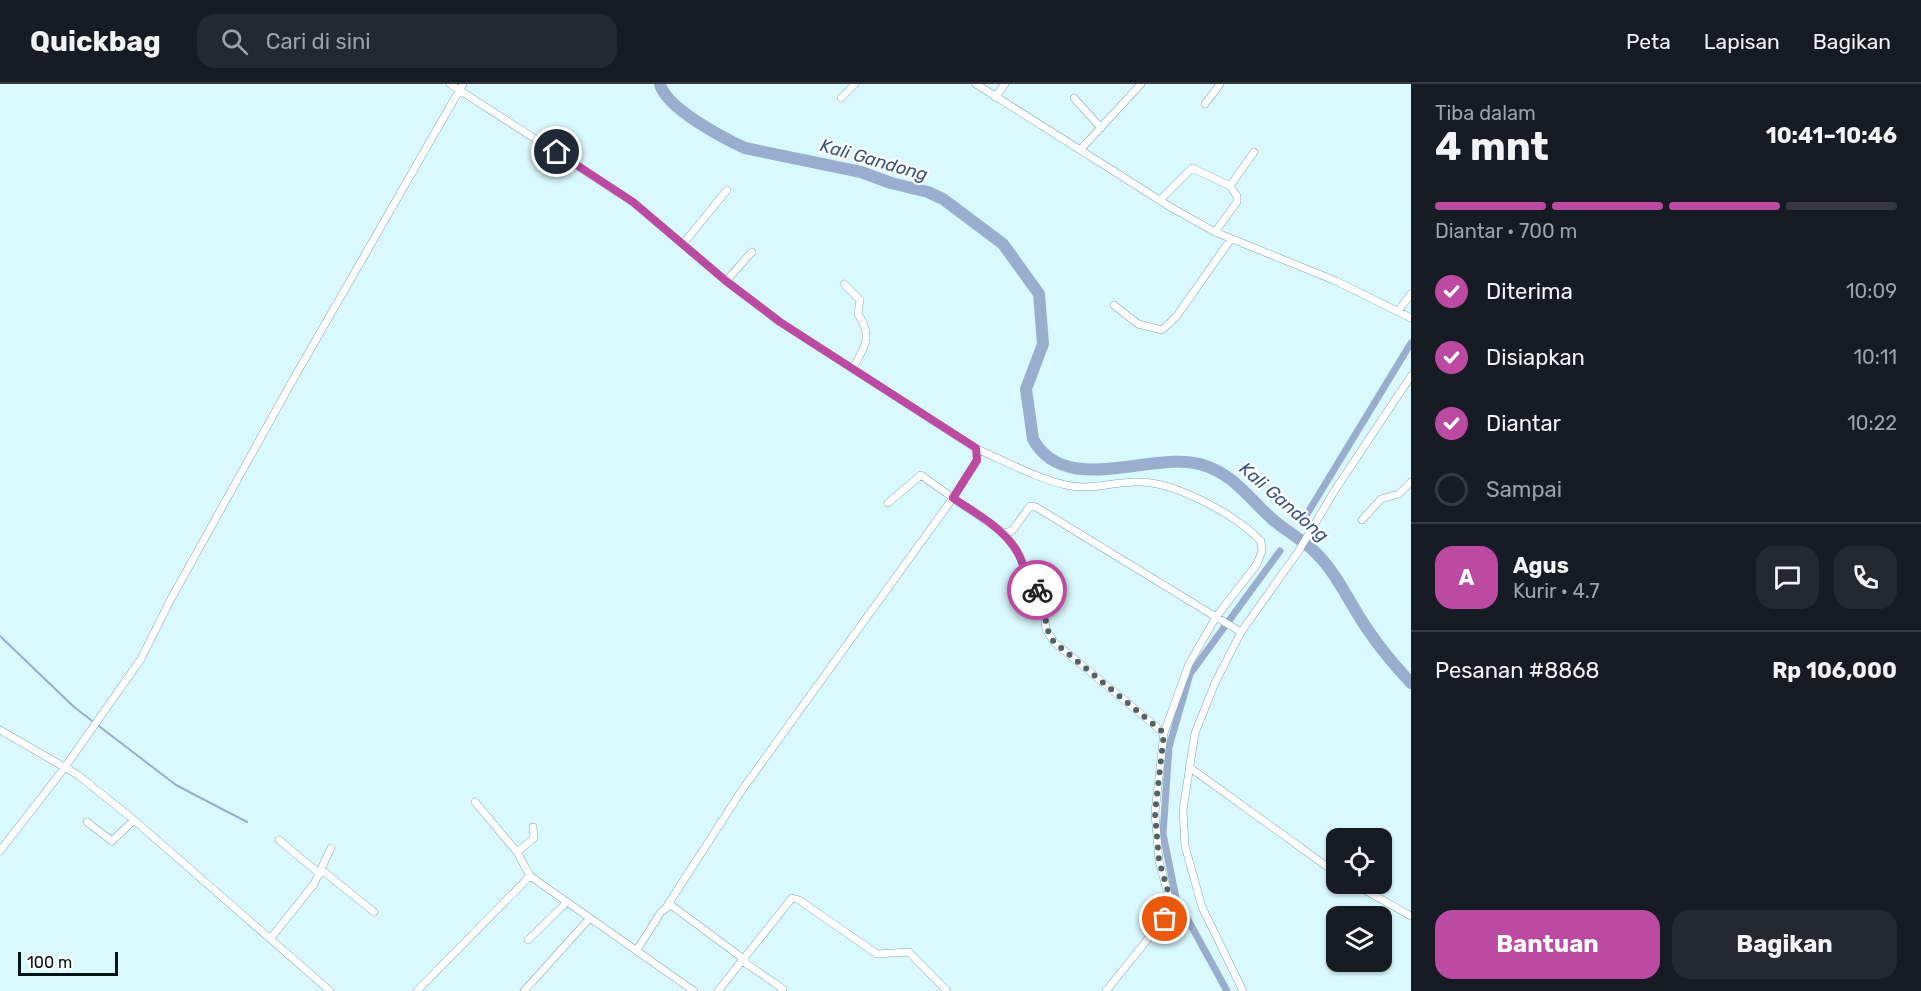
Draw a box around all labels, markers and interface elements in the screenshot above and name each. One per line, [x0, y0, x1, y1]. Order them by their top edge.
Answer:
search box [197, 14, 617, 68]
text: Quickbag [30, 25, 161, 58]
icon: search [218, 25, 251, 58]
text: Cari di sini [266, 28, 371, 55]
text: Peta [1626, 29, 1671, 54]
text: Lapisan [1704, 29, 1780, 54]
text: Bagikan [1813, 29, 1891, 54]
text: Tiba dalam [1435, 101, 1536, 125]
text: 10:41–10:46 [1766, 122, 1897, 149]
text: 4 mnt [1435, 124, 1549, 170]
pin [531, 126, 582, 177]
water label: Kali Gandong [818, 134, 931, 186]
icon: home [540, 135, 573, 168]
text: Diantar · 700 m [1435, 219, 1577, 243]
icon: check [1435, 275, 1468, 308]
text: Diterima [1486, 278, 1573, 305]
text: 10:09 [1846, 279, 1897, 303]
icon: check [1435, 341, 1468, 374]
text: Disiapkan [1486, 344, 1585, 371]
text: 10:11 [1854, 345, 1897, 369]
icon: check [1435, 407, 1468, 440]
text: Diantar [1486, 410, 1561, 437]
text: 10:22 [1847, 411, 1897, 435]
water label: Kali Gandong [1235, 457, 1333, 547]
text: Sampai [1486, 476, 1562, 503]
button: chat [1756, 546, 1819, 609]
button: phone [1834, 546, 1897, 609]
text: Agus [1513, 552, 1569, 579]
courier [1007, 560, 1067, 620]
text: A [1459, 564, 1474, 591]
icon: bike [1021, 574, 1054, 607]
text: Kurir · 4.7 [1513, 579, 1599, 603]
text: Pesanan #8868 [1435, 657, 1599, 684]
text: Rp 106,000 [1772, 657, 1897, 684]
map controls [1326, 828, 1392, 972]
button: locate [1326, 828, 1392, 894]
pin [1139, 893, 1190, 944]
icon: bag [1148, 902, 1181, 935]
button: layers [1326, 906, 1392, 972]
button: Bantuan [1435, 910, 1660, 979]
button: Bagikan [1672, 910, 1897, 979]
scale bar [18, 949, 118, 976]
text: 100 m [27, 953, 72, 972]

